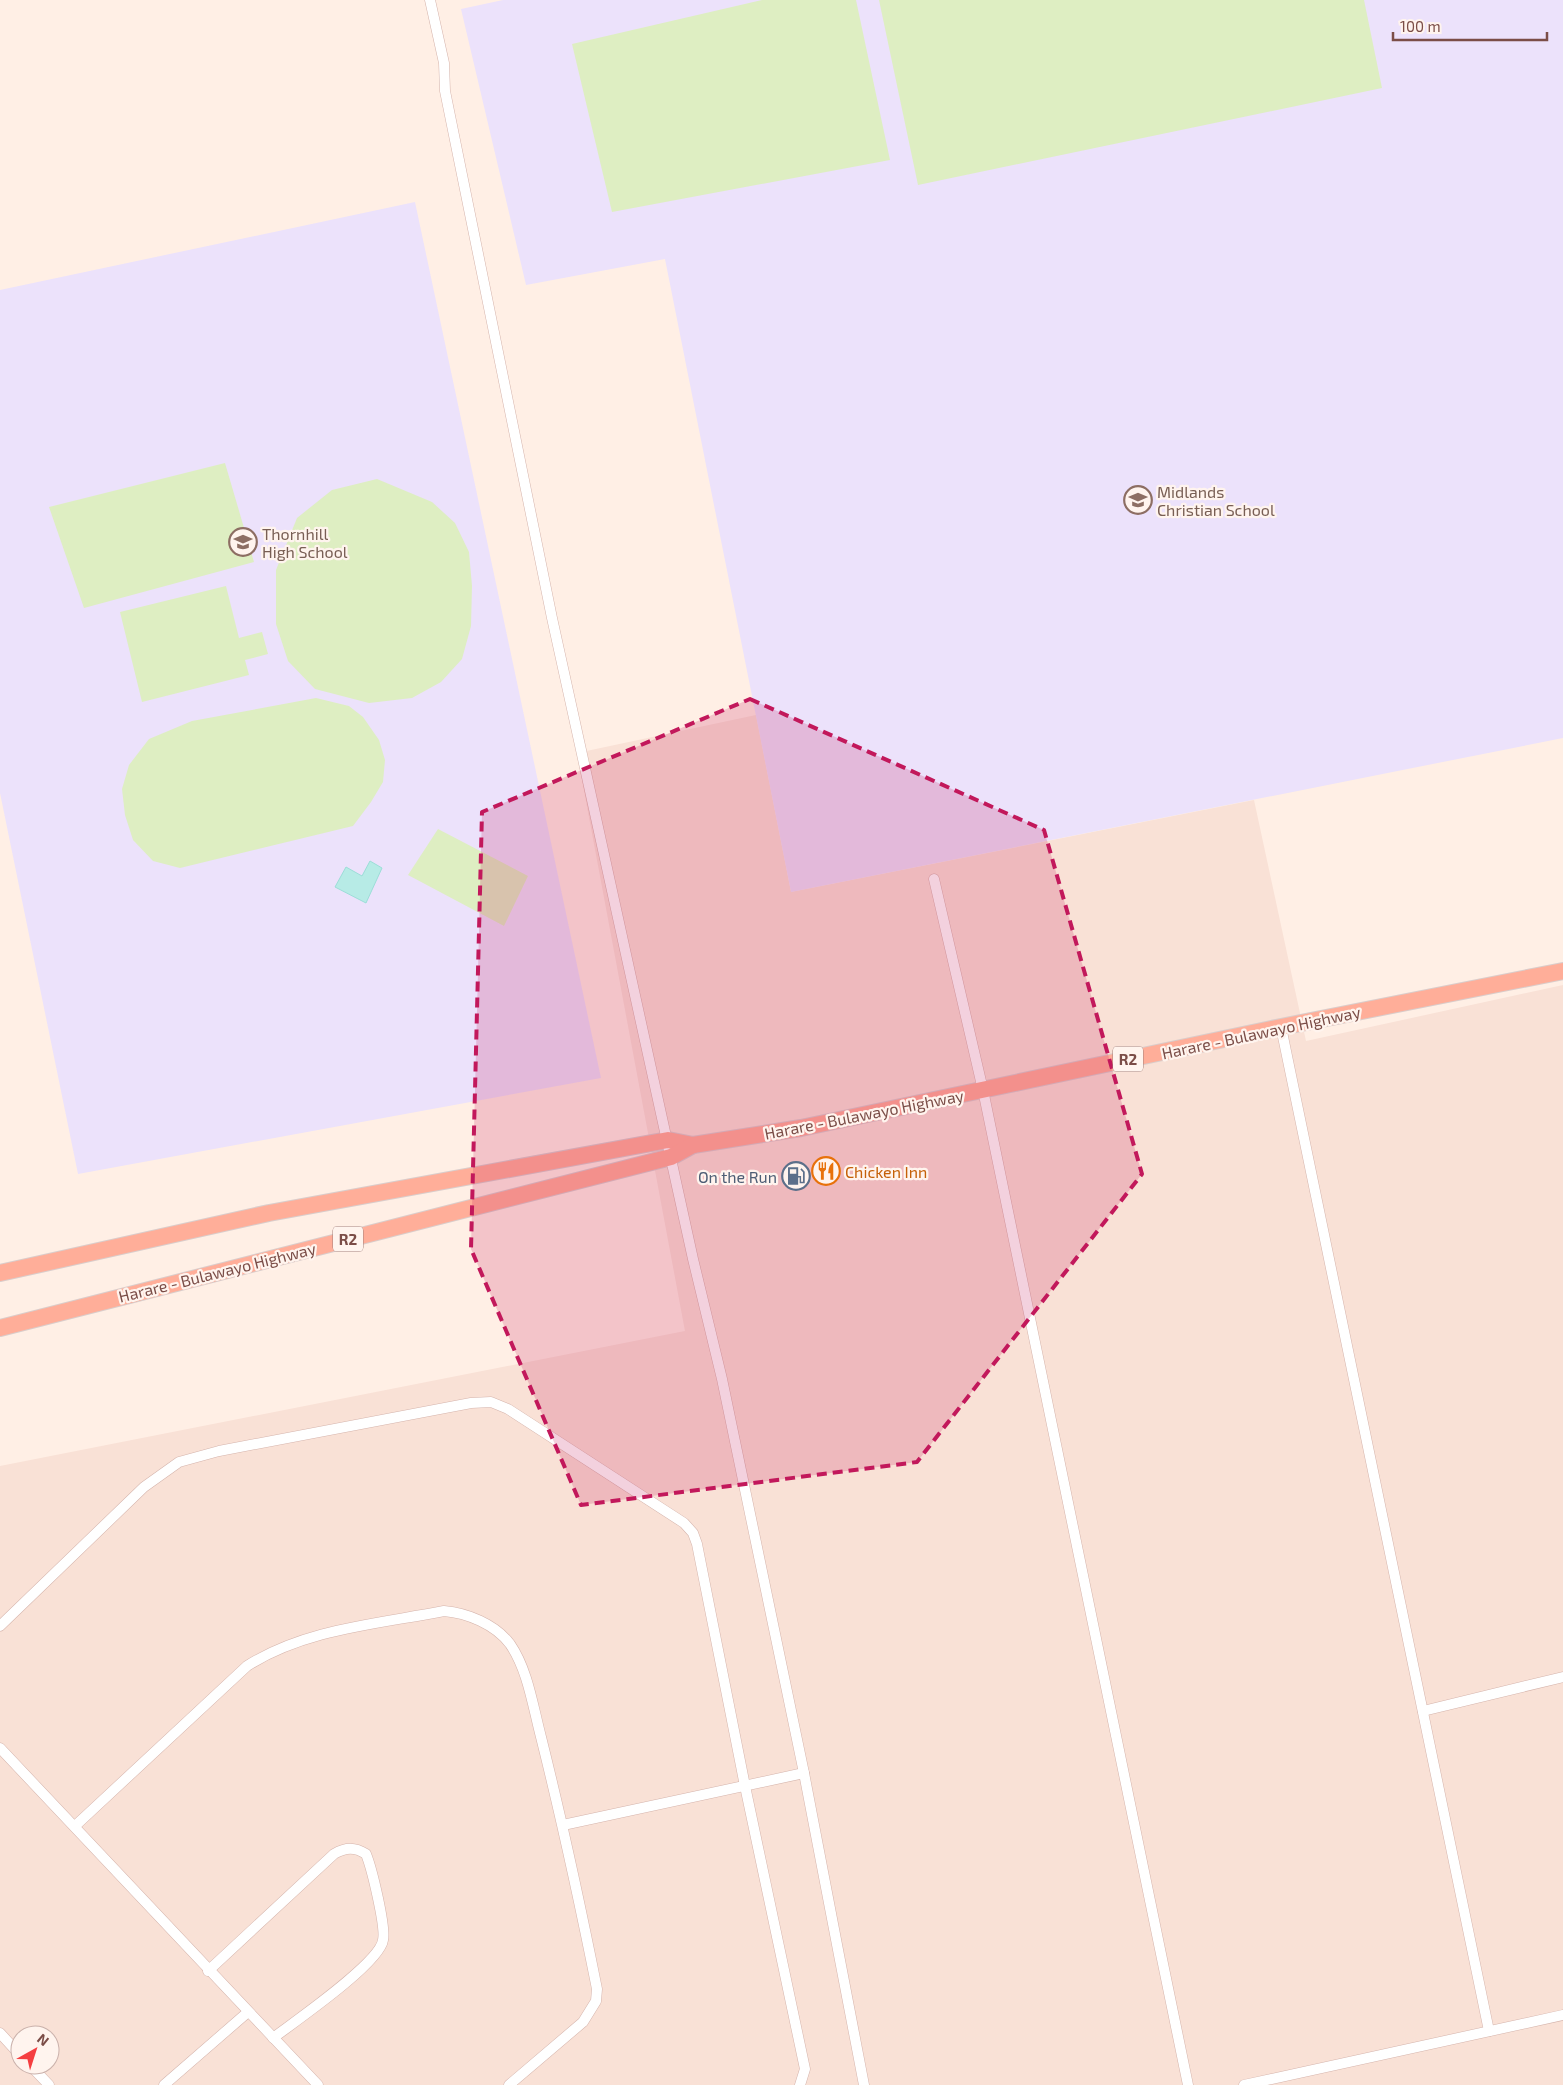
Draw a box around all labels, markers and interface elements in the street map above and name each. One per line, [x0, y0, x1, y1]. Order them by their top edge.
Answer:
scale bar [1393, 10, 1547, 42]
text: 100 m [1400, 17, 1441, 35]
place label: Midlands Christian School [1157, 482, 1275, 519]
school or university icon: Midlands Christian School [1123, 485, 1153, 515]
place label: Thornhill High School [262, 524, 348, 561]
school or university icon: Thornhill High School [228, 527, 258, 557]
street label: Harare - Bulawayo Highway [1160, 1002, 1363, 1062]
road number: R2 [1113, 1046, 1143, 1072]
street label: Harare - Bulawayo Highway [763, 1085, 966, 1143]
restaurant icon: Chicken Inn [811, 1156, 841, 1186]
fuel station icon: On the Run [781, 1161, 811, 1191]
place label: Chicken Inn [845, 1162, 927, 1181]
place label: On the Run [698, 1167, 777, 1186]
road number: R2 [333, 1226, 363, 1252]
street label: Harare - Bulawayo Highway [116, 1238, 318, 1306]
north arrow [10, 2025, 60, 2075]
text: N [34, 2030, 53, 2049]

